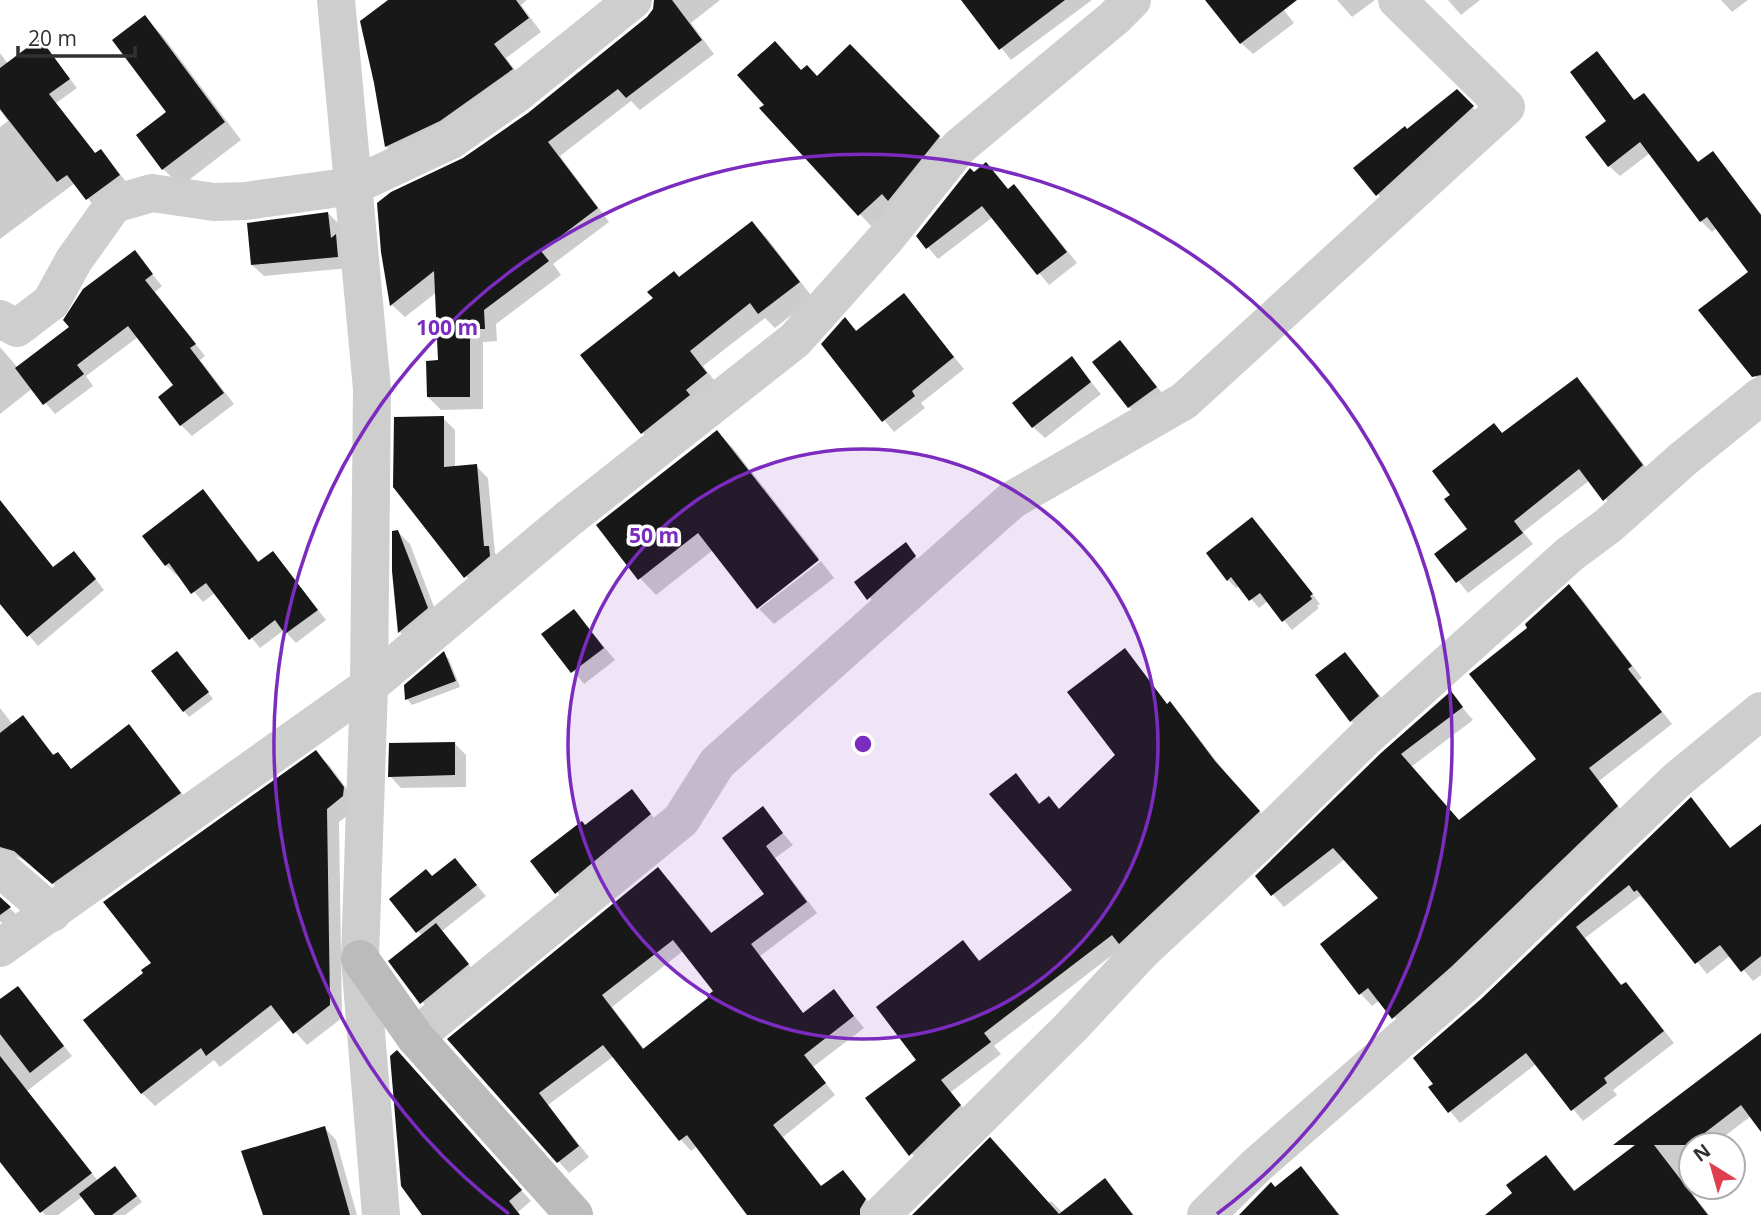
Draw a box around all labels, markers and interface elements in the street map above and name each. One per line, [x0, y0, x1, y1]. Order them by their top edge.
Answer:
scale bar [18, 14, 135, 58]
text: 20 m [28, 24, 77, 52]
text: 100 m [416, 313, 478, 341]
text: 50 m [629, 521, 679, 549]
centre of rings [851, 732, 875, 756]
north arrow [1677, 1131, 1747, 1201]
text: N [1688, 1137, 1716, 1167]

